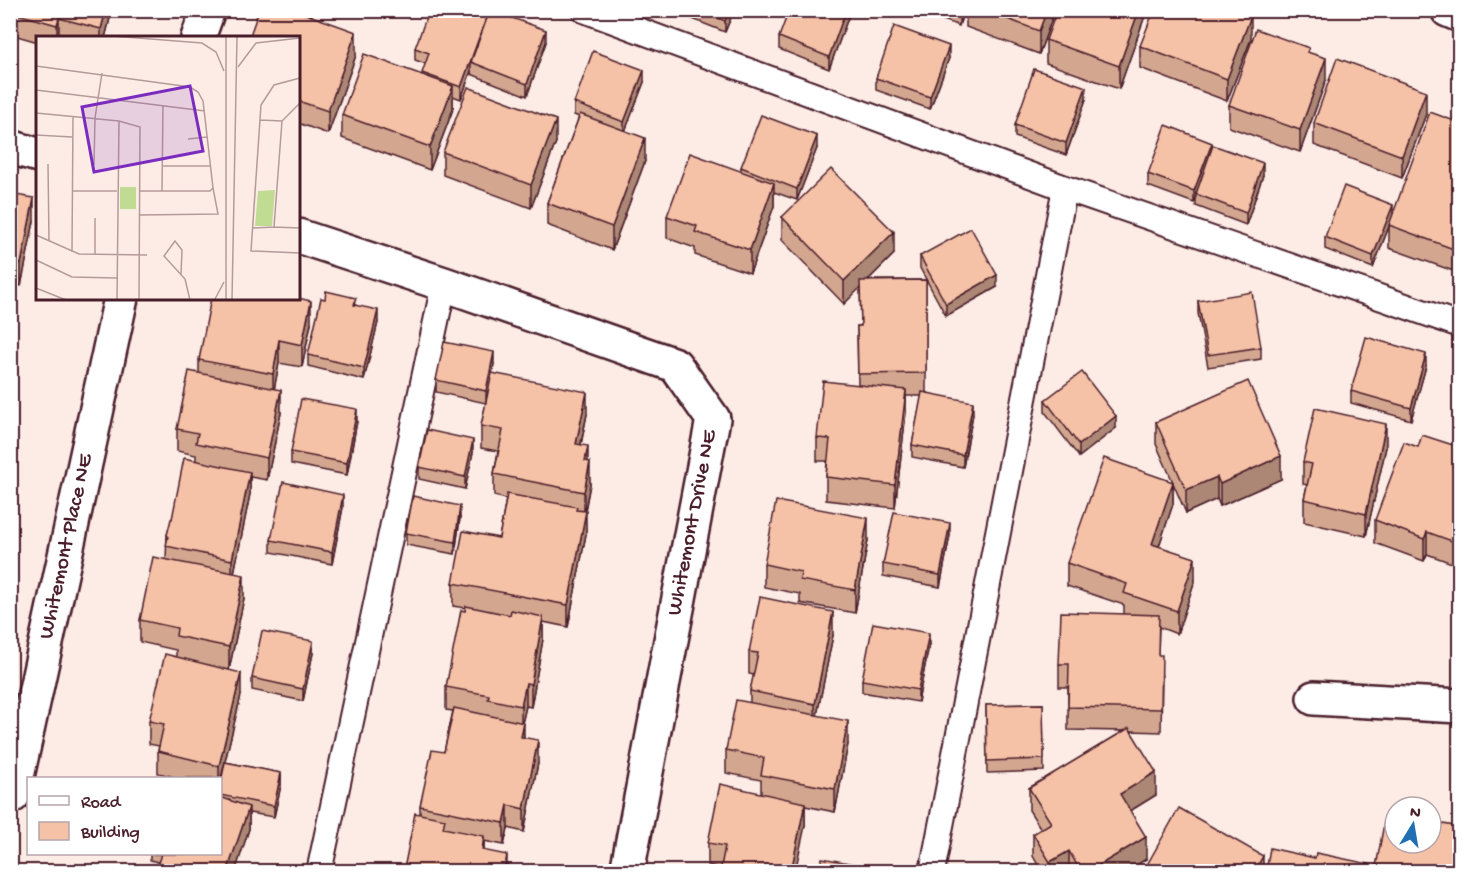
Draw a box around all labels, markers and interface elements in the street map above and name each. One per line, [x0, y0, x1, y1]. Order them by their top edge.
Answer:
inset map [36, 36, 300, 300]
street label: Whitemont Drive NE [662, 427, 724, 618]
street label: Whitemont Place NE [34, 451, 100, 642]
legend [27, 777, 222, 855]
text: Road [81, 793, 122, 814]
north arrow [1383, 795, 1443, 855]
text: N [1408, 803, 1423, 824]
text: Building [80, 823, 140, 844]

